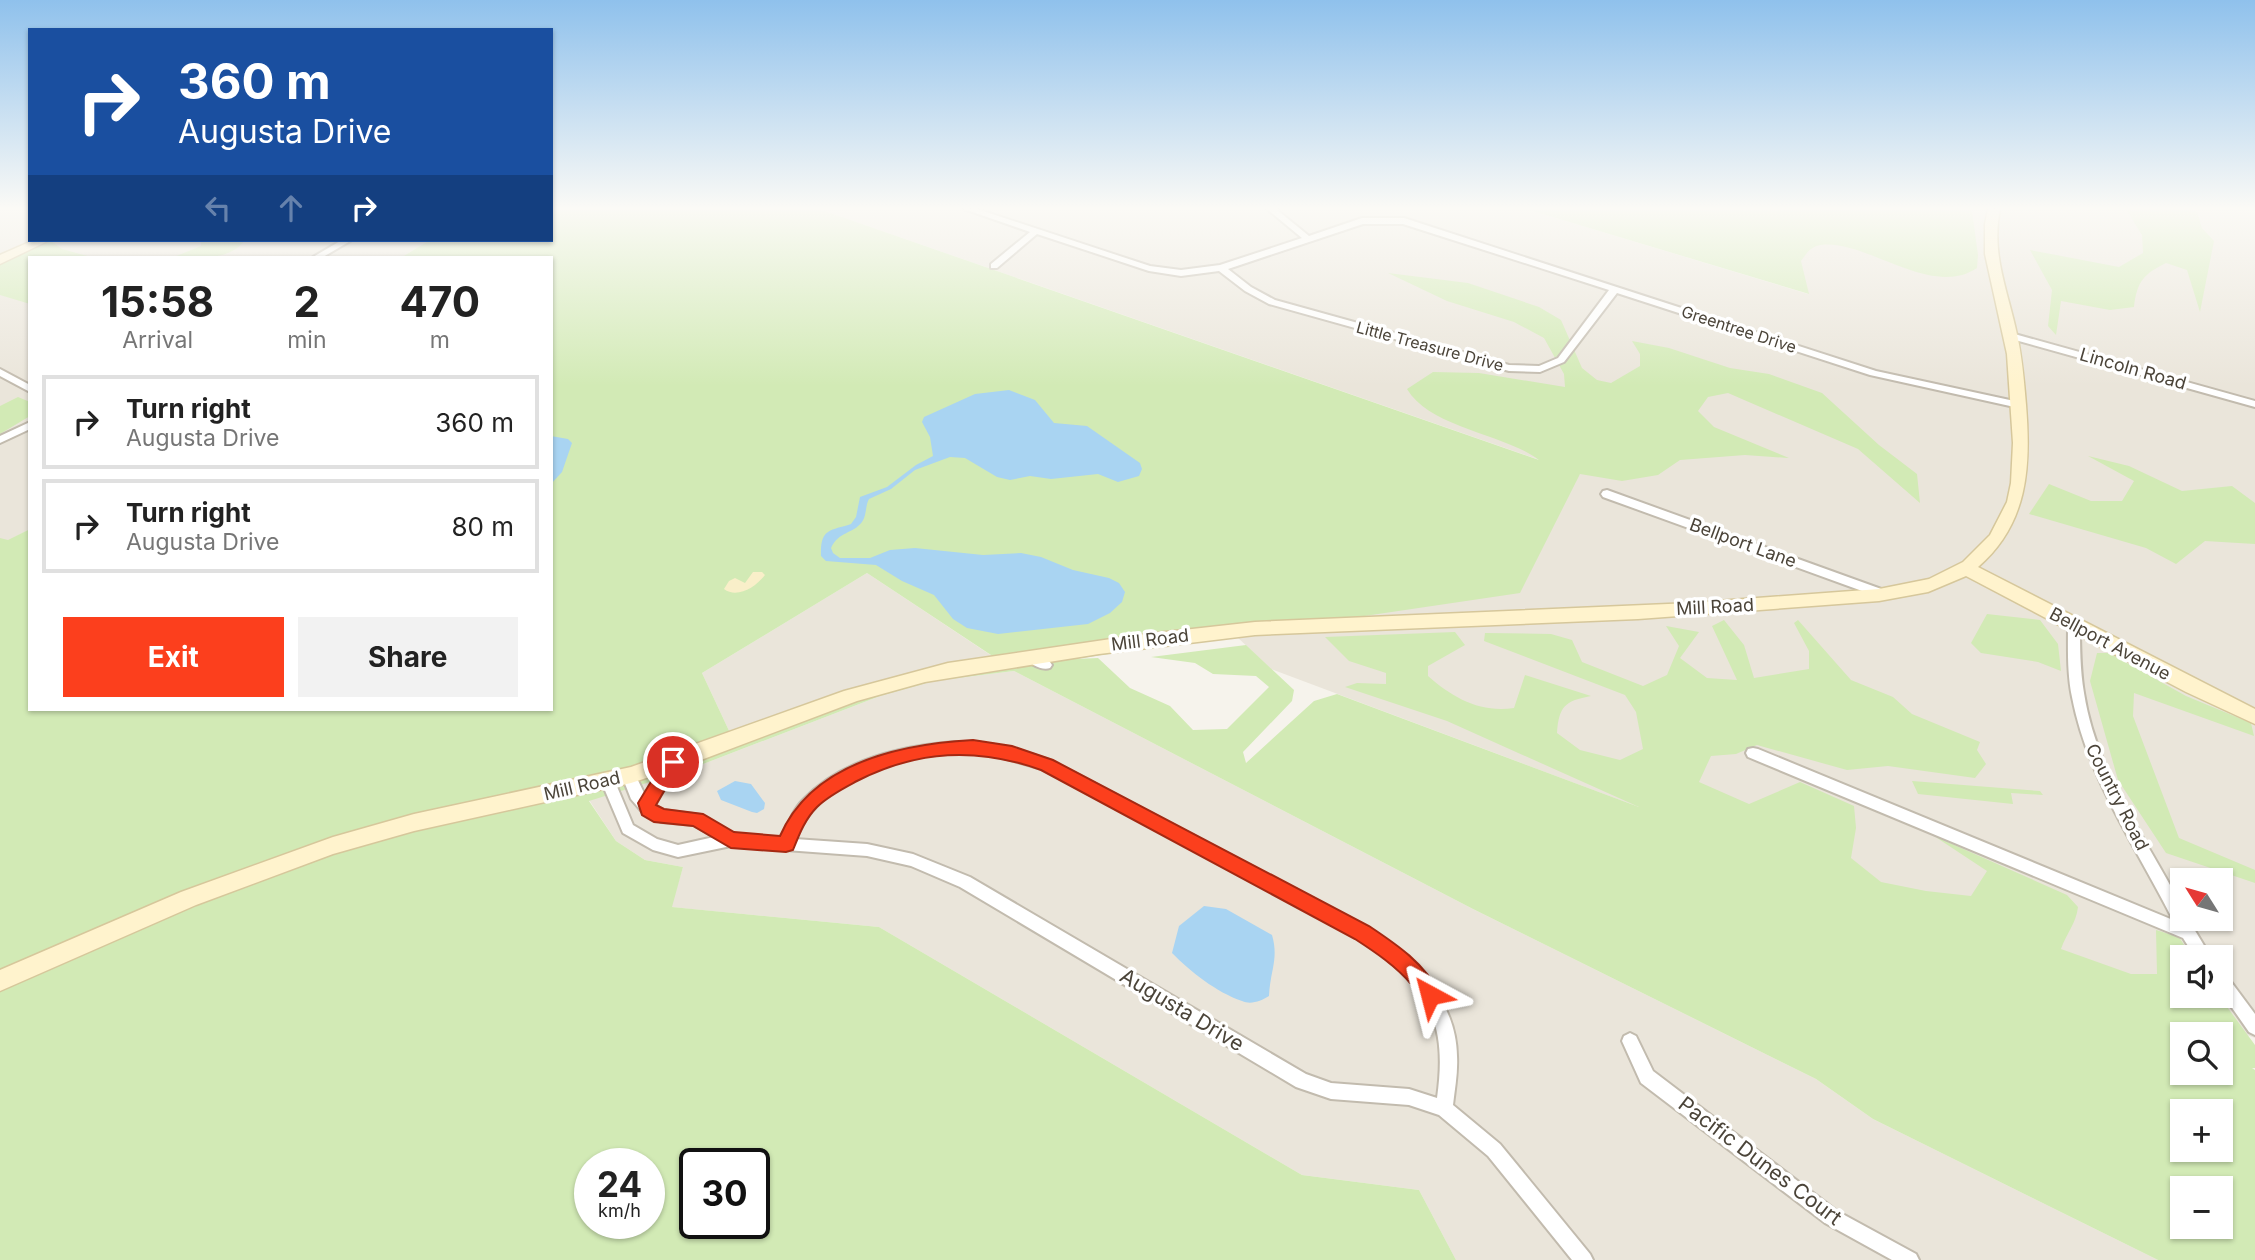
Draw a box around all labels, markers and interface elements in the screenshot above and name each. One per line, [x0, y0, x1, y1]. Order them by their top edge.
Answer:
text: 360 m [178, 52, 331, 111]
icon: right [63, 56, 154, 147]
text: Augusta Drive [178, 112, 391, 151]
icon: left [199, 189, 237, 227]
icon: ahead [272, 189, 310, 227]
icon: right [345, 189, 383, 227]
text: 15:58 [101, 276, 214, 327]
text: 2 [294, 276, 320, 327]
text: 470 [399, 276, 480, 327]
street label: Greentree Drive [1679, 301, 1799, 357]
street label: Little Treasure Drive [1354, 317, 1506, 375]
text: Arrival [122, 326, 193, 354]
text: min [287, 326, 326, 354]
text: m [430, 326, 450, 354]
street label: Lincoln Road [2078, 343, 2189, 394]
text: Turn right [126, 393, 251, 424]
icon: right [67, 403, 105, 441]
text: 360 m [435, 407, 514, 438]
text: Augusta Drive [126, 424, 279, 452]
text: Turn right [126, 497, 251, 528]
icon: right [67, 507, 105, 545]
text: 80 m [451, 511, 514, 542]
street label: Bellport Lane [1687, 513, 1799, 572]
text: Augusta Drive [126, 528, 279, 556]
street label: Mill Road [1676, 594, 1754, 619]
street label: Bellport Avenue [2046, 603, 2174, 684]
button: Exit [63, 617, 284, 697]
button: Share [298, 617, 518, 697]
street label: Mill Road [1110, 624, 1190, 655]
pin [643, 732, 703, 792]
street label: Country Road [2082, 740, 2153, 854]
icon: arrive [654, 743, 692, 781]
street label: Mill Road [542, 767, 622, 804]
north arrow [2170, 868, 2233, 931]
map controls [2170, 868, 2233, 1239]
button: sound [2170, 945, 2233, 1008]
position arrow [1393, 958, 1467, 1032]
street label: Augusta Drive [1116, 963, 1249, 1056]
button: search [2170, 1022, 2233, 1085]
street label: Pacific Dunes Court [1674, 1091, 1847, 1230]
button: + [2170, 1099, 2233, 1162]
speed limit sign: 30 [679, 1148, 770, 1239]
text: 24 [597, 1163, 642, 1205]
button: − [2170, 1176, 2233, 1239]
text: km/h [598, 1200, 641, 1221]

